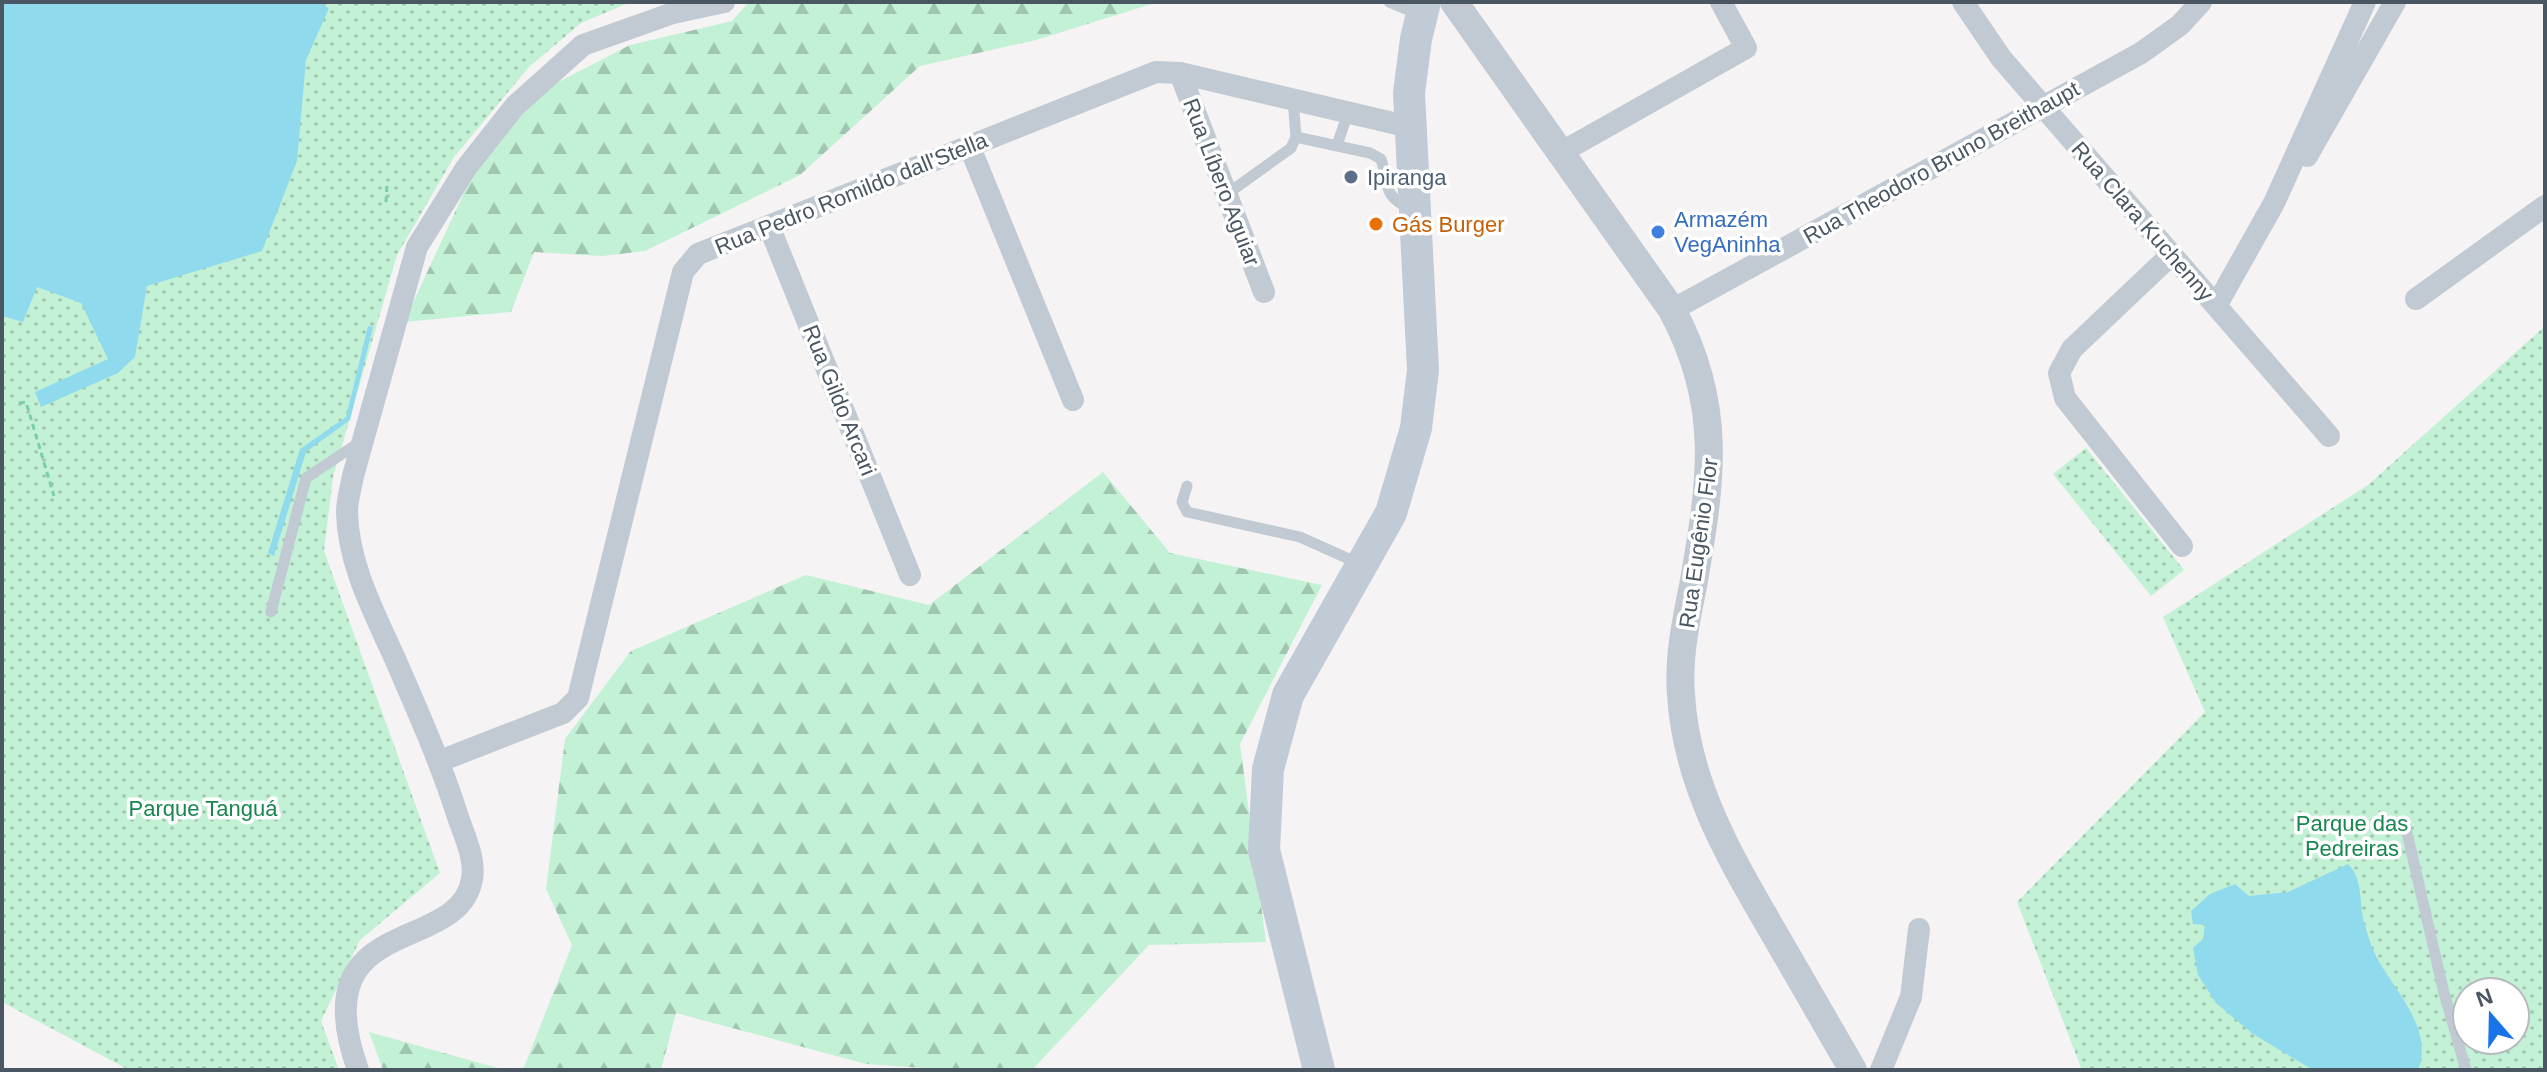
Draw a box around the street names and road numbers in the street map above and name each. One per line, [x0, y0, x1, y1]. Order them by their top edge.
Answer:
street label: Rua Theodoro Bruno Breithaupt [1799, 76, 2084, 249]
street label: Rua Líbero Aguiar [1178, 95, 1265, 269]
street label: Rua Pedro Romildo dall'Stella [711, 127, 992, 260]
street label: Rua Clara Kuchenny [2067, 137, 2219, 306]
street label: Rua Gildo Arcari [798, 321, 881, 479]
street label: Rua Eugênio Flor [1674, 457, 1723, 630]

